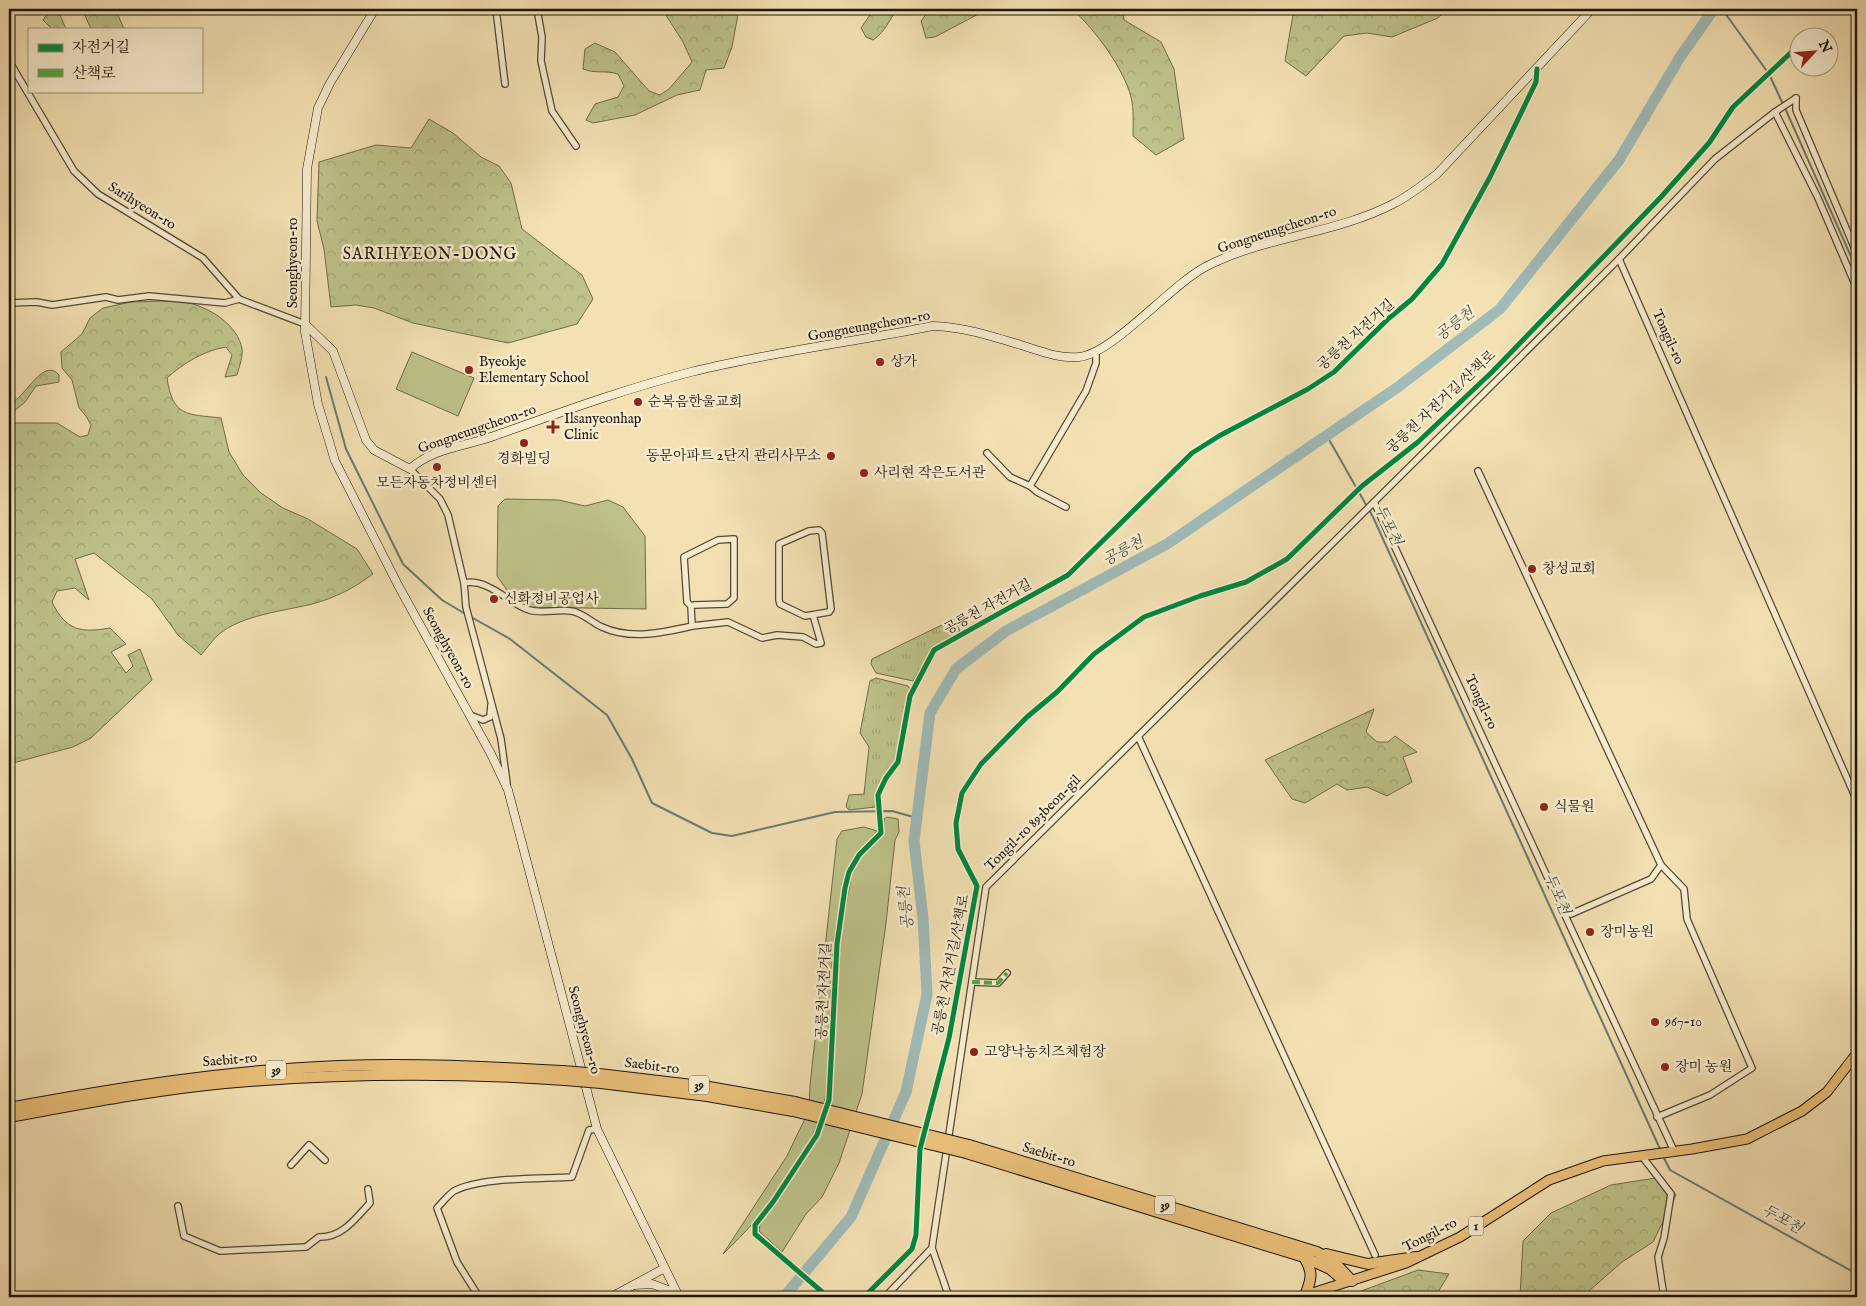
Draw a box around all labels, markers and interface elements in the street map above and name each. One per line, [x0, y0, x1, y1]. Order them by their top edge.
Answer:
legend [28, 28, 202, 92]
north arrow [1788, 28, 1838, 78]
text: N [1814, 36, 1836, 56]
text: 자전거길 [72, 38, 130, 57]
text: 산책로 [72, 64, 116, 83]
street label: Sarihyeon-ro [105, 178, 180, 234]
street label: Gongneungcheon-ro [1215, 202, 1339, 258]
street label: Seonghyeon-ro [284, 217, 302, 308]
district label: SARIHYEON-DONG [343, 245, 517, 265]
street label: 공릉천 자전거길 [1314, 296, 1398, 374]
water label: 공릉천 [1432, 302, 1479, 345]
street label: Gongneungcheon-ro [806, 306, 932, 346]
street label: Tongil-ro [1648, 307, 1688, 368]
street label: 공릉천 자전거길/산책로 [1383, 346, 1500, 457]
place label: Byeokje Elementary School [479, 353, 589, 387]
place label: 상가 [890, 353, 918, 371]
marker: 상가 [874, 356, 886, 368]
marker: Byeokje Elementary School [463, 364, 475, 376]
place label: 순복음한울교회 [648, 393, 743, 411]
marker: 순복음한울교회 [632, 396, 644, 408]
street label: Gongneungcheon-ro [416, 400, 539, 458]
place label: Ilsanyeonhap Clinic [564, 410, 642, 444]
marker: Ilsanyeonhap Clinic [546, 420, 560, 434]
marker: 경화빌딩 [518, 437, 530, 449]
place label: 동문아파트 2단지 관리사무소 [646, 447, 821, 465]
place label: 경화빌딩 [497, 450, 551, 468]
marker: 동문아파트 2단지 관리사무소 [825, 450, 837, 462]
marker: 모든자동차정비센터 [431, 461, 443, 473]
place label: 사리현 작은도서관 [874, 464, 986, 482]
marker: 사리현 작은도서관 [858, 467, 870, 479]
place label: 모든자동차정비센터 [376, 474, 498, 492]
water label: 두포천 [1370, 501, 1407, 550]
water label: 공릉천 [1099, 532, 1148, 570]
place label: 창성교회 [1542, 560, 1596, 578]
marker: 창성교회 [1526, 563, 1538, 575]
street label: 공릉천 자전거길 [941, 575, 1035, 639]
place label: 신화정비공업사 [504, 590, 599, 608]
marker: 신화정비공업사 [488, 593, 500, 605]
street label: Seonghyeon-ro [418, 604, 478, 692]
street label: Tongil-ro [1461, 672, 1502, 733]
street label: Tongil-ro 893beon-gil [981, 771, 1085, 875]
place label: 식물원 [1554, 798, 1595, 816]
marker: 식물원 [1538, 801, 1550, 813]
water label: 두포천 [1539, 870, 1575, 919]
water label: 공릉천 [894, 884, 918, 931]
street label: 공릉천 자전거길/산책로 [929, 893, 974, 1037]
place label: 장미농원 [1600, 923, 1654, 941]
marker: 장미농원 [1584, 926, 1596, 938]
street label: 공릉천 자전거길 [812, 942, 836, 1040]
street label: Seonghyeon-ro [564, 984, 605, 1077]
place label: 967-10 [1664, 1013, 1702, 1031]
marker: 967-10 [1649, 1016, 1661, 1028]
place label: 고양낙농치즈체험장 [984, 1043, 1106, 1061]
marker: 고양낙농치즈체험장 [968, 1046, 980, 1058]
street label: Saebit-ro [202, 1049, 259, 1071]
street label: Saebit-ro [624, 1054, 681, 1078]
place label: 장미 농원 [1675, 1058, 1732, 1076]
road number: 39 [266, 1060, 286, 1080]
marker: 장미 농원 [1659, 1061, 1671, 1073]
road number: 39 [689, 1076, 709, 1094]
street label: Saebit-ro [1020, 1138, 1078, 1172]
road number: 39 [1155, 1196, 1175, 1214]
water label: 두포천 [1758, 1200, 1807, 1239]
street label: Tongil-ro [1400, 1214, 1460, 1256]
road number: 1 [1468, 1216, 1484, 1236]

